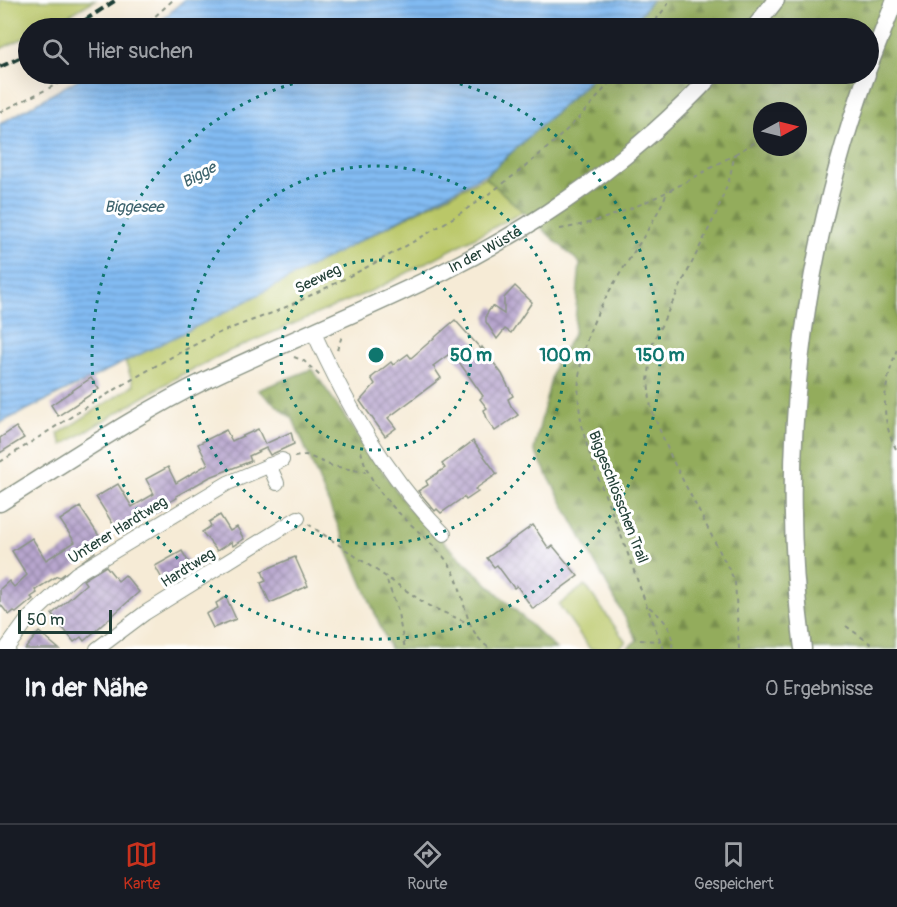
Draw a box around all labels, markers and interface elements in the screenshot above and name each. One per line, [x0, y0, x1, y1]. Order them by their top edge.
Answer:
search box [18, 18, 879, 84]
icon: search [39, 35, 72, 68]
text: Hier suchen [87, 37, 193, 65]
north arrow [753, 102, 807, 156]
water label: Bigge [178, 157, 221, 192]
water label: Biggesee [105, 197, 166, 217]
street label: In der Wüste [445, 221, 525, 277]
street label: Seeweg [292, 260, 344, 298]
text: 50 m [450, 344, 492, 367]
text: 100 m [539, 344, 591, 367]
text: 150 m [636, 344, 685, 367]
centre of rings [366, 345, 386, 365]
street label: Biggeschlösschen Trail [584, 428, 652, 566]
street label: Unterer Hardtweg [65, 492, 171, 568]
street label: Hardtweg [158, 544, 218, 592]
scale bar [18, 607, 112, 634]
text: 50 m [27, 610, 64, 630]
text: In der Nähe [24, 672, 147, 704]
text: 0 Ergebnisse [765, 676, 873, 701]
tab: Karte [123, 838, 160, 894]
tab: Route [407, 838, 447, 894]
tab: Gespeichert [694, 838, 774, 894]

